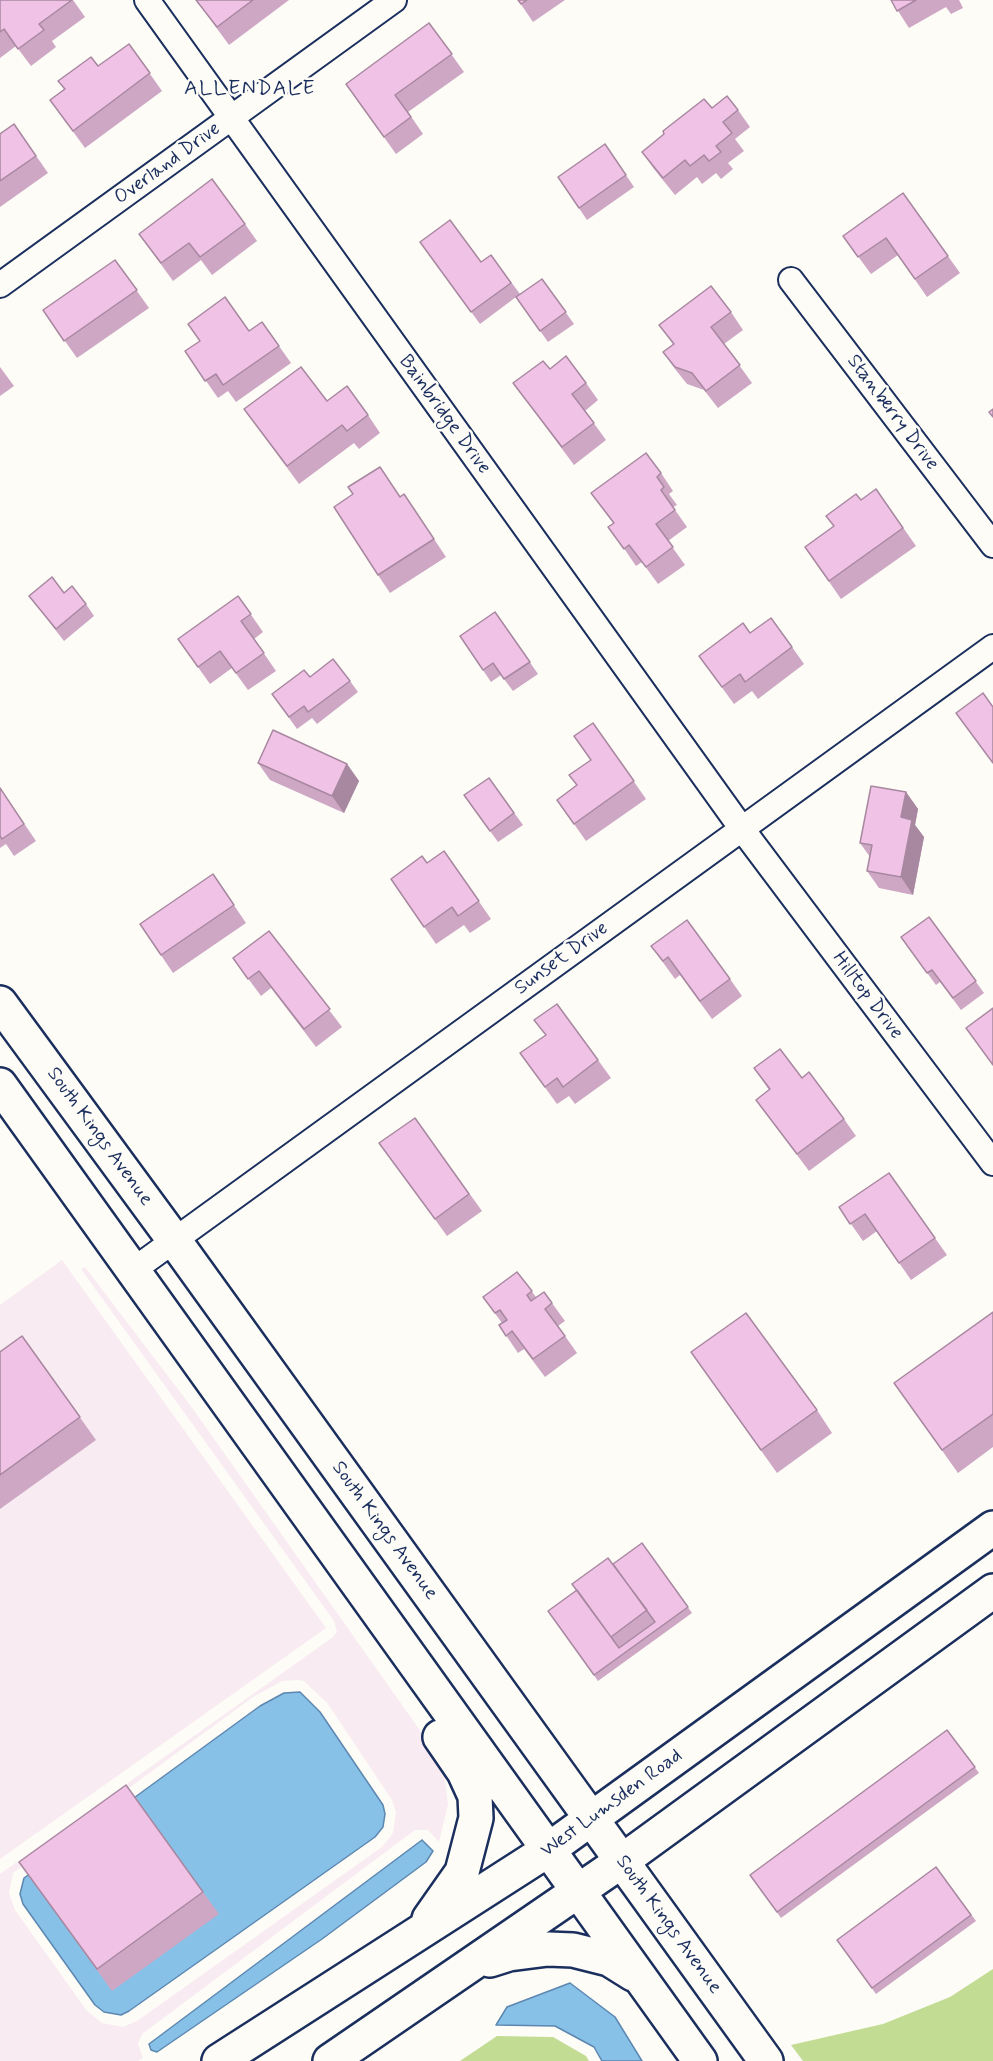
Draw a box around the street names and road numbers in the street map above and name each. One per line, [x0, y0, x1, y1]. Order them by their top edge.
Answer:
street label: Overland Drive [110, 117, 226, 211]
street label: Stanberry Drive [841, 350, 943, 476]
street label: Bainbridge Drive [393, 351, 495, 479]
street label: Sunset Drive [511, 917, 613, 1001]
street label: Hilltop Drive [826, 947, 908, 1045]
street label: South Kings Avenue [41, 1063, 157, 1211]
street label: South Kings Avenue [326, 1457, 442, 1605]
street label: West Lumsden Road [537, 1745, 687, 1863]
street label: South Kings Avenue [610, 1851, 726, 1999]

